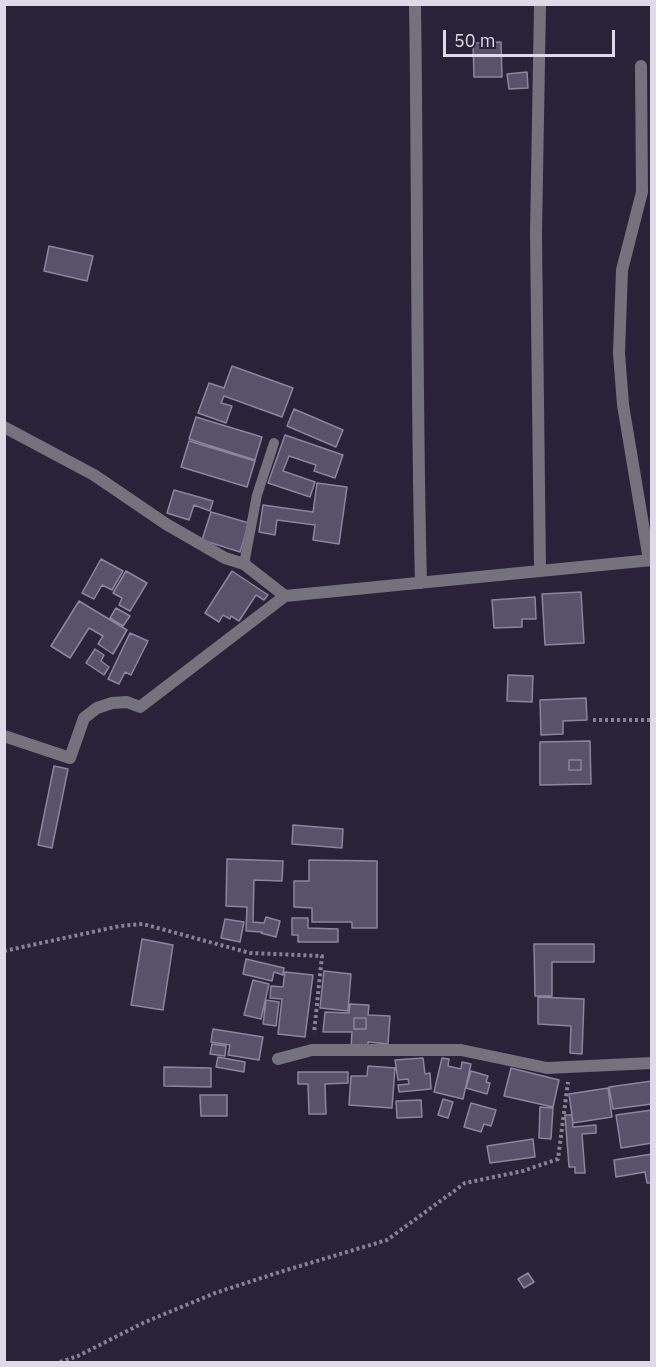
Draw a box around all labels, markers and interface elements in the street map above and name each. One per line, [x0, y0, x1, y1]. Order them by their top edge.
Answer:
scale bar [446, 18, 618, 56]
text: 50 m [454, 29, 496, 52]

